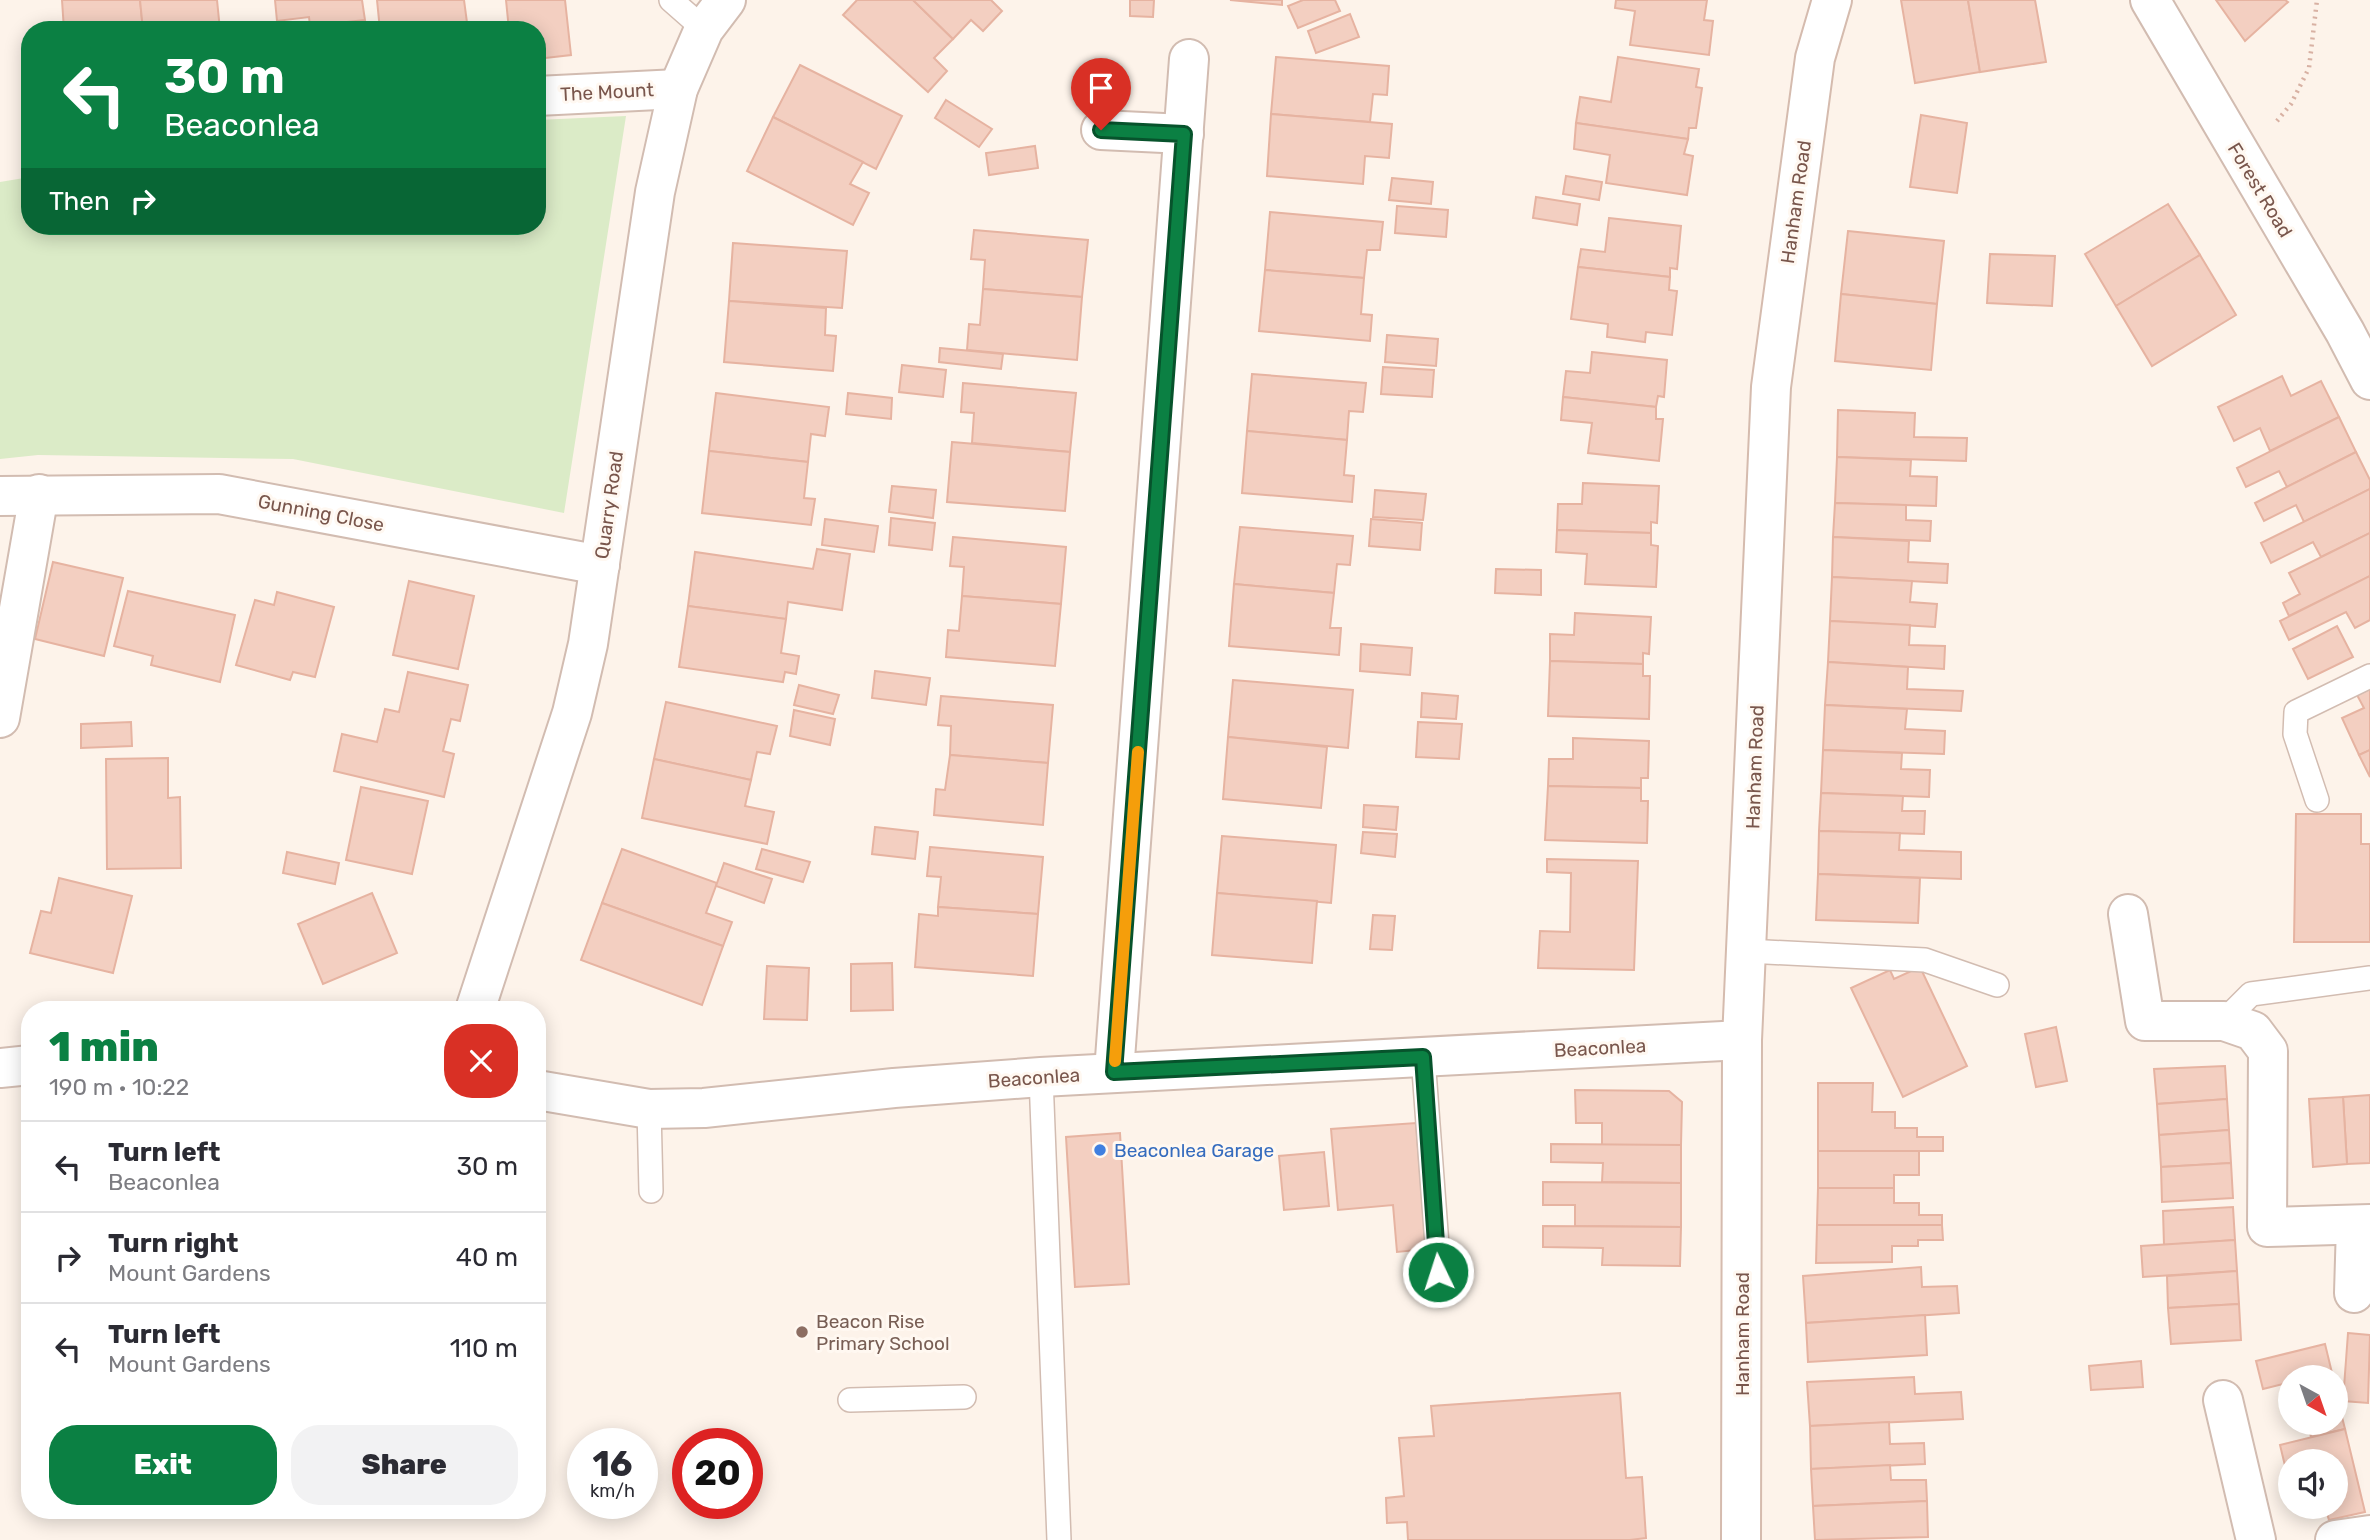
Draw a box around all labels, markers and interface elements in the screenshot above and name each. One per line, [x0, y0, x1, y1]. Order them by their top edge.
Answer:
text: 30 m [164, 47, 285, 105]
icon: left [49, 49, 140, 140]
pin [1071, 58, 1131, 130]
icon: arrive [1082, 69, 1120, 107]
street label: The Mount [560, 78, 655, 106]
text: Beaconlea [164, 106, 320, 144]
street label: Hanham Road [1776, 139, 1816, 265]
street label: Forest Road [2223, 139, 2297, 241]
icon: right [124, 182, 162, 220]
text: Then [49, 186, 110, 217]
street label: Quarry Road [590, 449, 628, 561]
street label: Gunning Close [256, 489, 386, 537]
street label: Hanham Road [1741, 705, 1769, 829]
text: 1 min [49, 1022, 159, 1072]
button: close [444, 1024, 518, 1098]
street label: Beaconlea [1553, 1034, 1647, 1062]
street label: Beaconlea [987, 1063, 1081, 1093]
text: 190 m · 10:22 [49, 1073, 189, 1101]
text: Turn left [108, 1137, 220, 1168]
place label: Beaconlea Garage [1114, 1139, 1274, 1162]
marker: Beaconlea Garage [1092, 1142, 1108, 1158]
icon: left [49, 1148, 87, 1186]
text: 30 m [456, 1151, 518, 1182]
text: Beaconlea [108, 1168, 220, 1196]
text: Turn right [108, 1228, 238, 1259]
position arrow [1401, 1235, 1475, 1309]
icon: right [49, 1239, 87, 1277]
text: 40 m [456, 1242, 518, 1273]
text: Mount Gardens [108, 1259, 271, 1287]
street label: Hanham Road [1731, 1272, 1754, 1396]
place label: Beacon Rise Primary School [816, 1310, 950, 1355]
text: Turn left [108, 1319, 220, 1350]
marker: Beacon Rise Primary School [794, 1324, 810, 1340]
icon: left [49, 1330, 87, 1368]
text: 110 m [450, 1333, 518, 1364]
text: Mount Gardens [108, 1350, 271, 1378]
north arrow [2278, 1365, 2348, 1435]
map controls [2278, 1365, 2348, 1519]
button: Exit [49, 1425, 277, 1505]
button: Share [291, 1425, 518, 1505]
speed limit sign: 20 [672, 1428, 763, 1519]
text: 16 [592, 1443, 633, 1485]
button: sound [2278, 1449, 2348, 1519]
text: km/h [590, 1480, 635, 1502]

